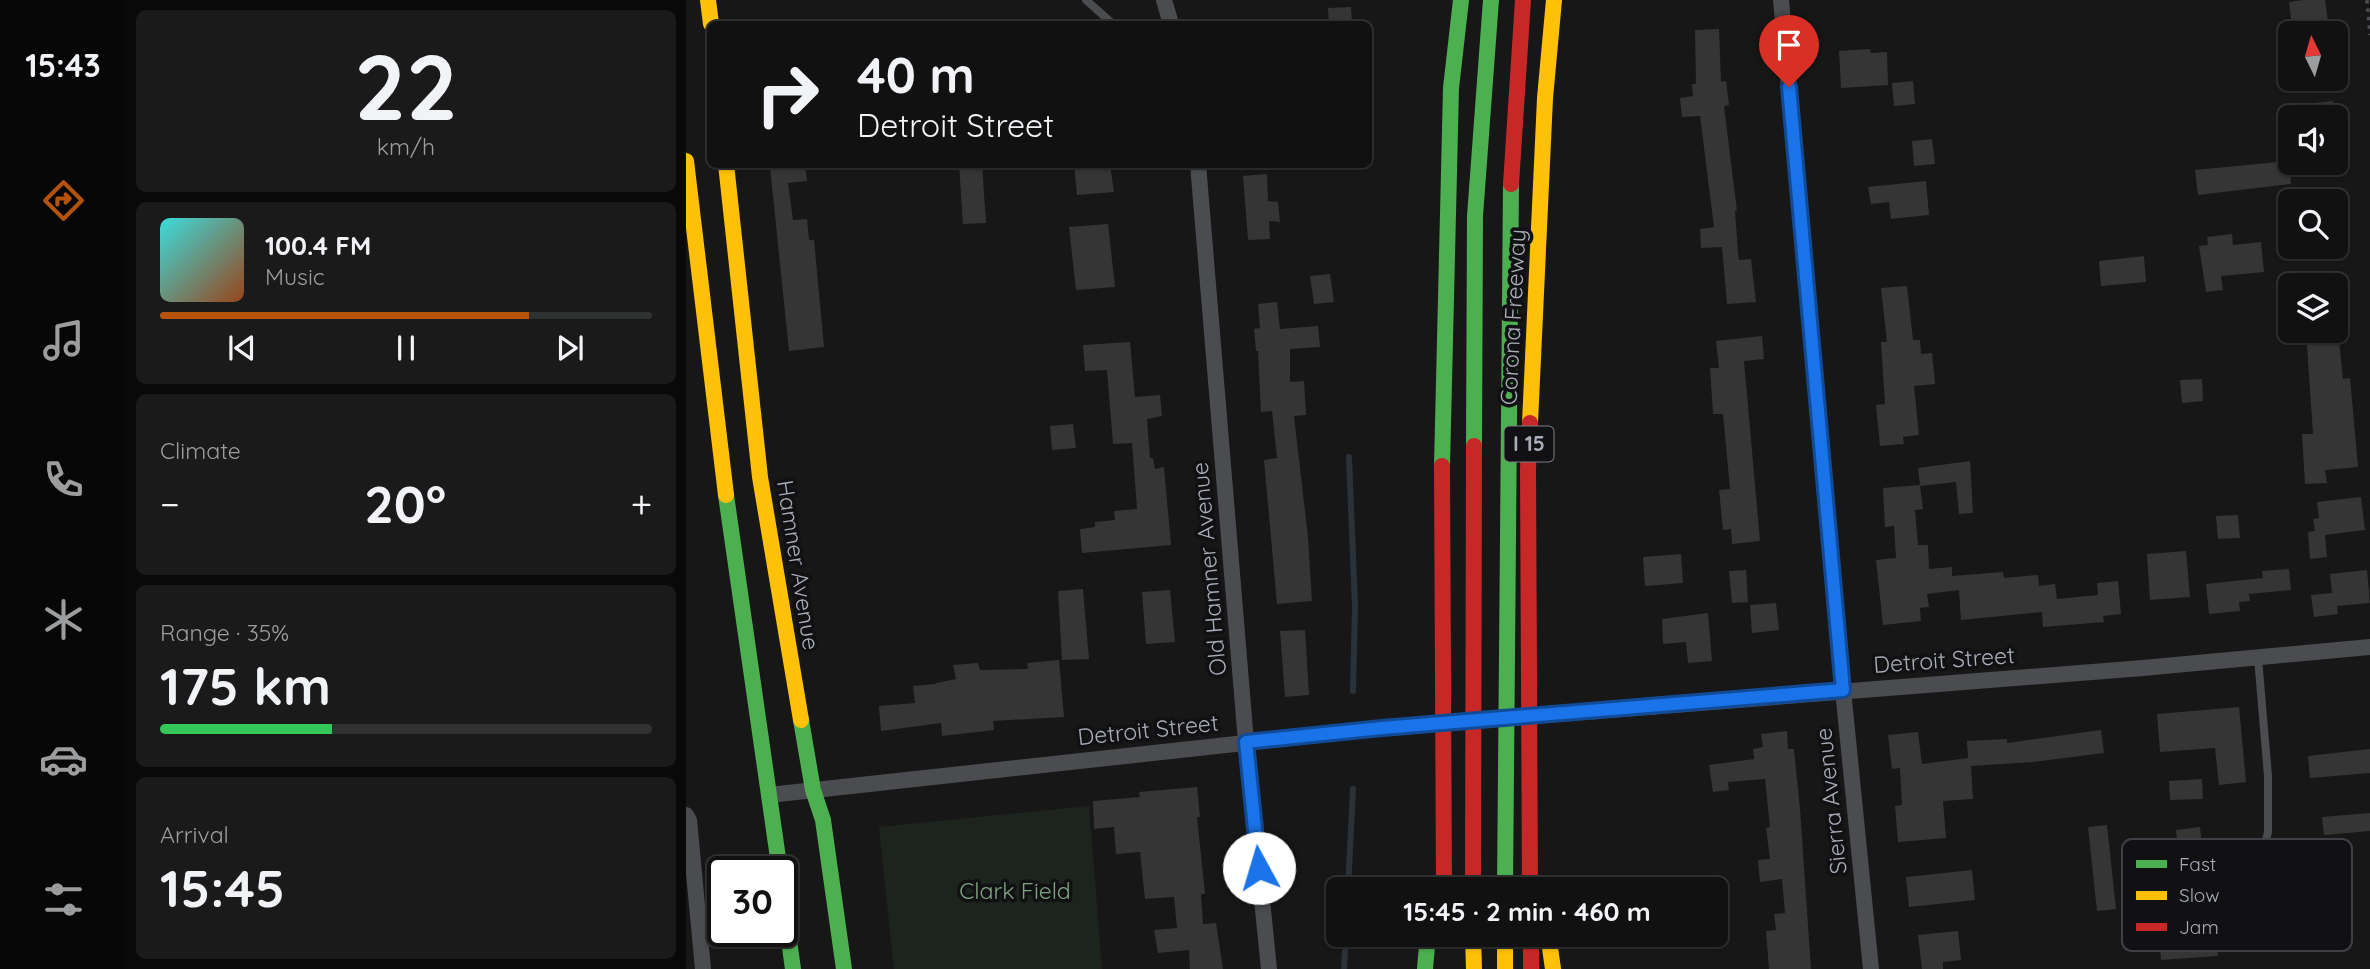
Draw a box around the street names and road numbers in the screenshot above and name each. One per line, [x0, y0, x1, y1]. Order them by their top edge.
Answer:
street label: Corona Freeway [1493, 228, 1532, 406]
road number: I 15 [1504, 426, 1554, 462]
street label: Old Hamner Avenue [1185, 461, 1232, 677]
street label: Hamner Avenue [771, 478, 826, 652]
street label: Detroit Street [1872, 640, 2016, 679]
street label: Detroit Street [1076, 708, 1220, 751]
street label: Sierra Avenue [1808, 726, 1853, 876]

